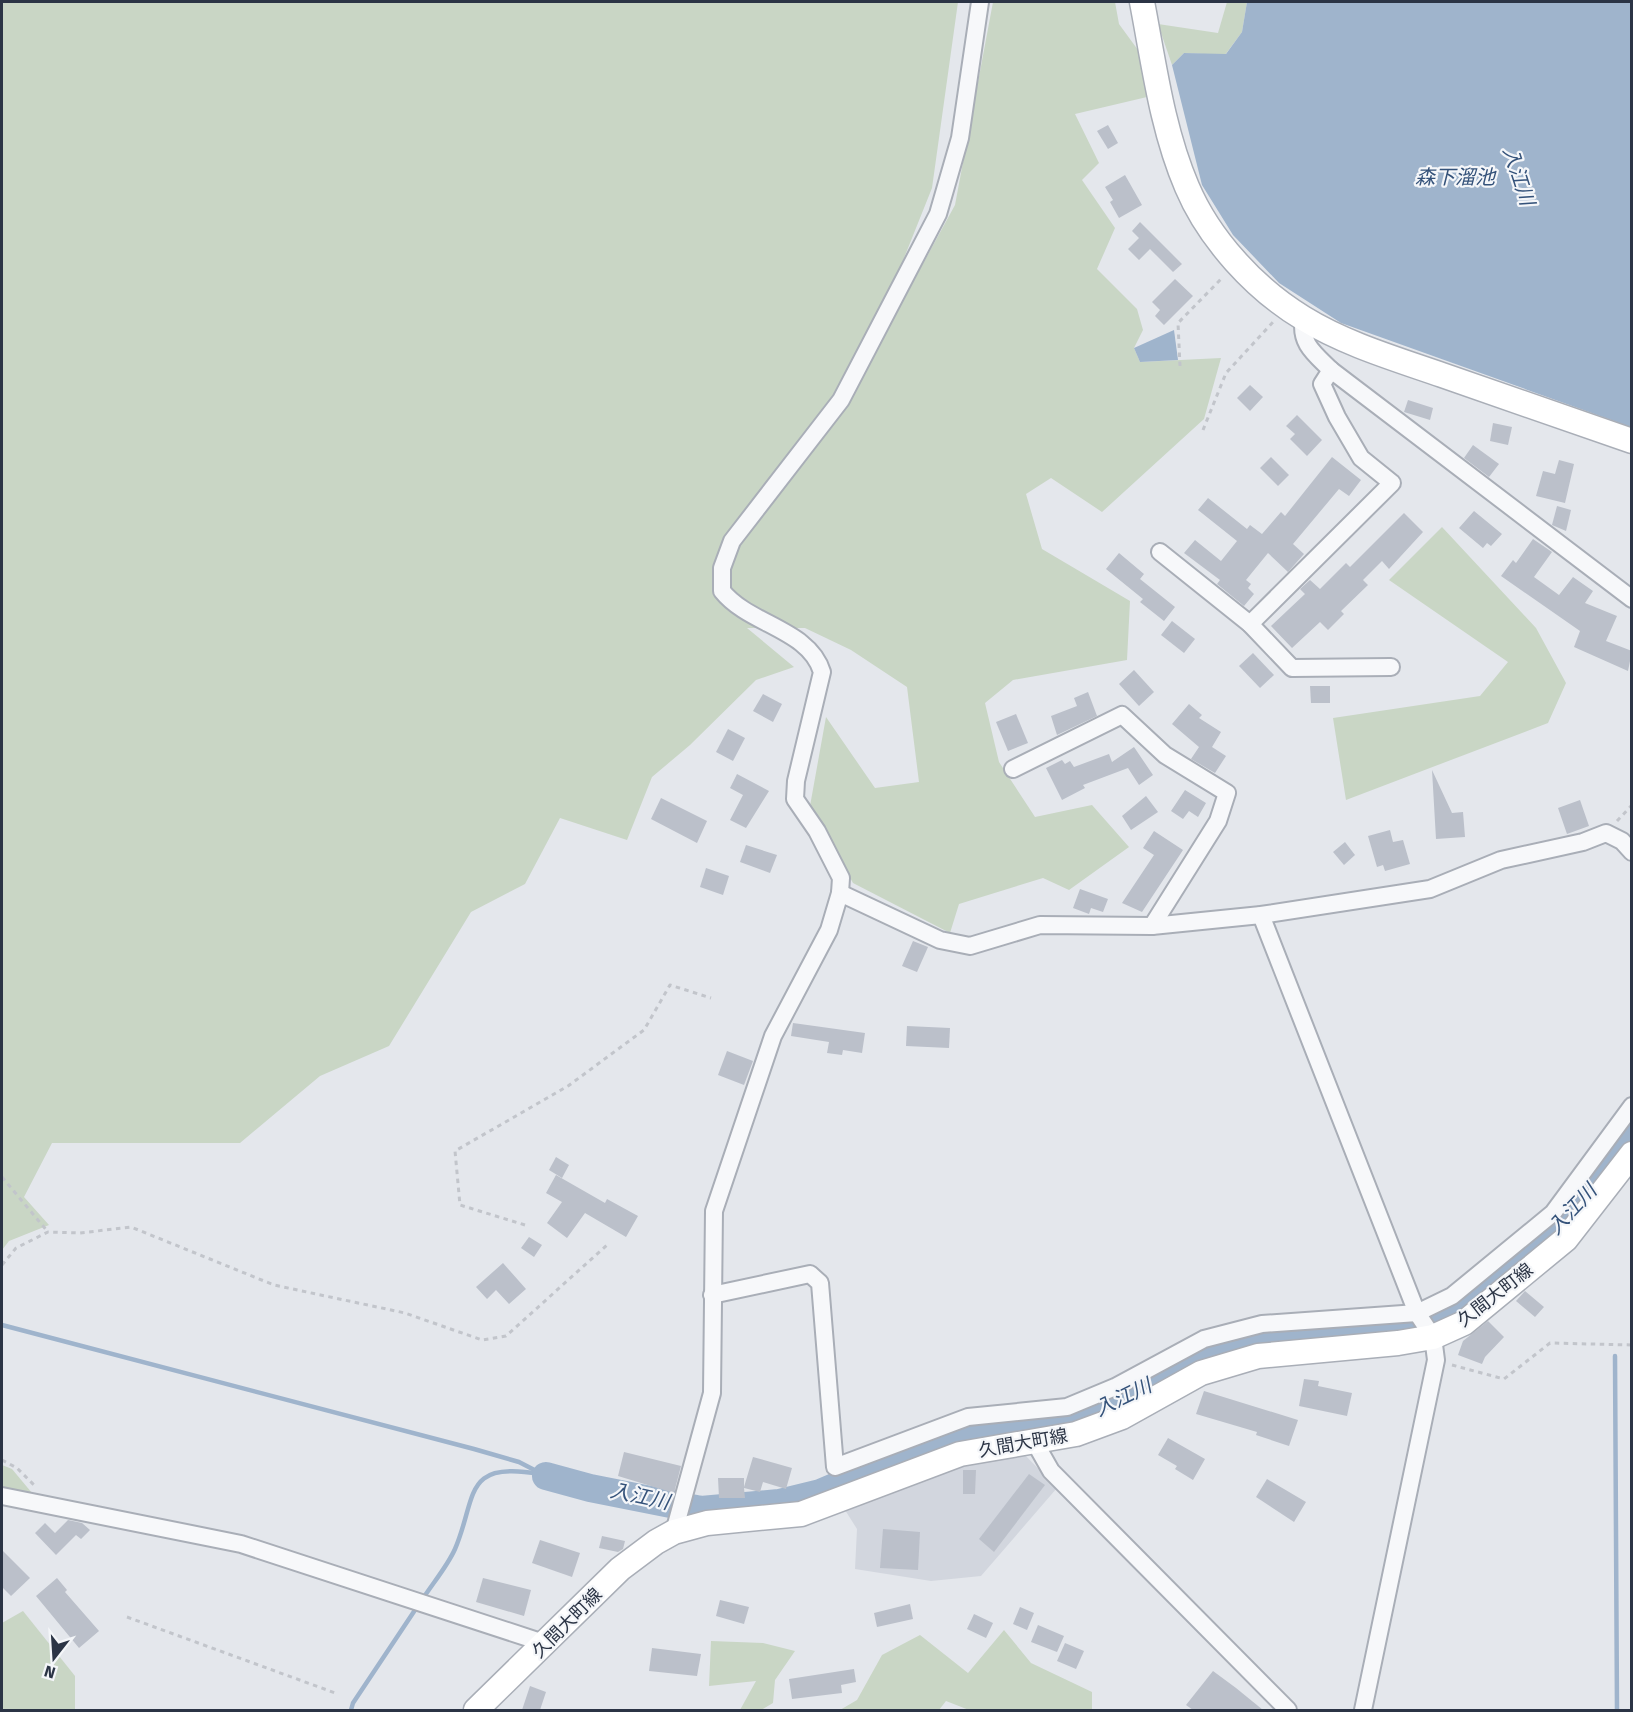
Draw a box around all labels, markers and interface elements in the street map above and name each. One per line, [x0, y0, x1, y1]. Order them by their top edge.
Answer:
water label: 入江川 [1498, 144, 1540, 210]
water label: 森下溜池 [1415, 165, 1497, 189]
water label: 入江川 [1543, 1177, 1603, 1239]
street label: 久間大町線 [1453, 1259, 1537, 1331]
water label: 入江川 [1091, 1372, 1157, 1421]
street label: 久間大町線 [977, 1424, 1069, 1462]
water label: 入江川 [608, 1478, 674, 1514]
street label: 久間大町線 [527, 1583, 607, 1663]
north arrow [24, 1628, 84, 1688]
text: N [42, 1661, 58, 1683]

